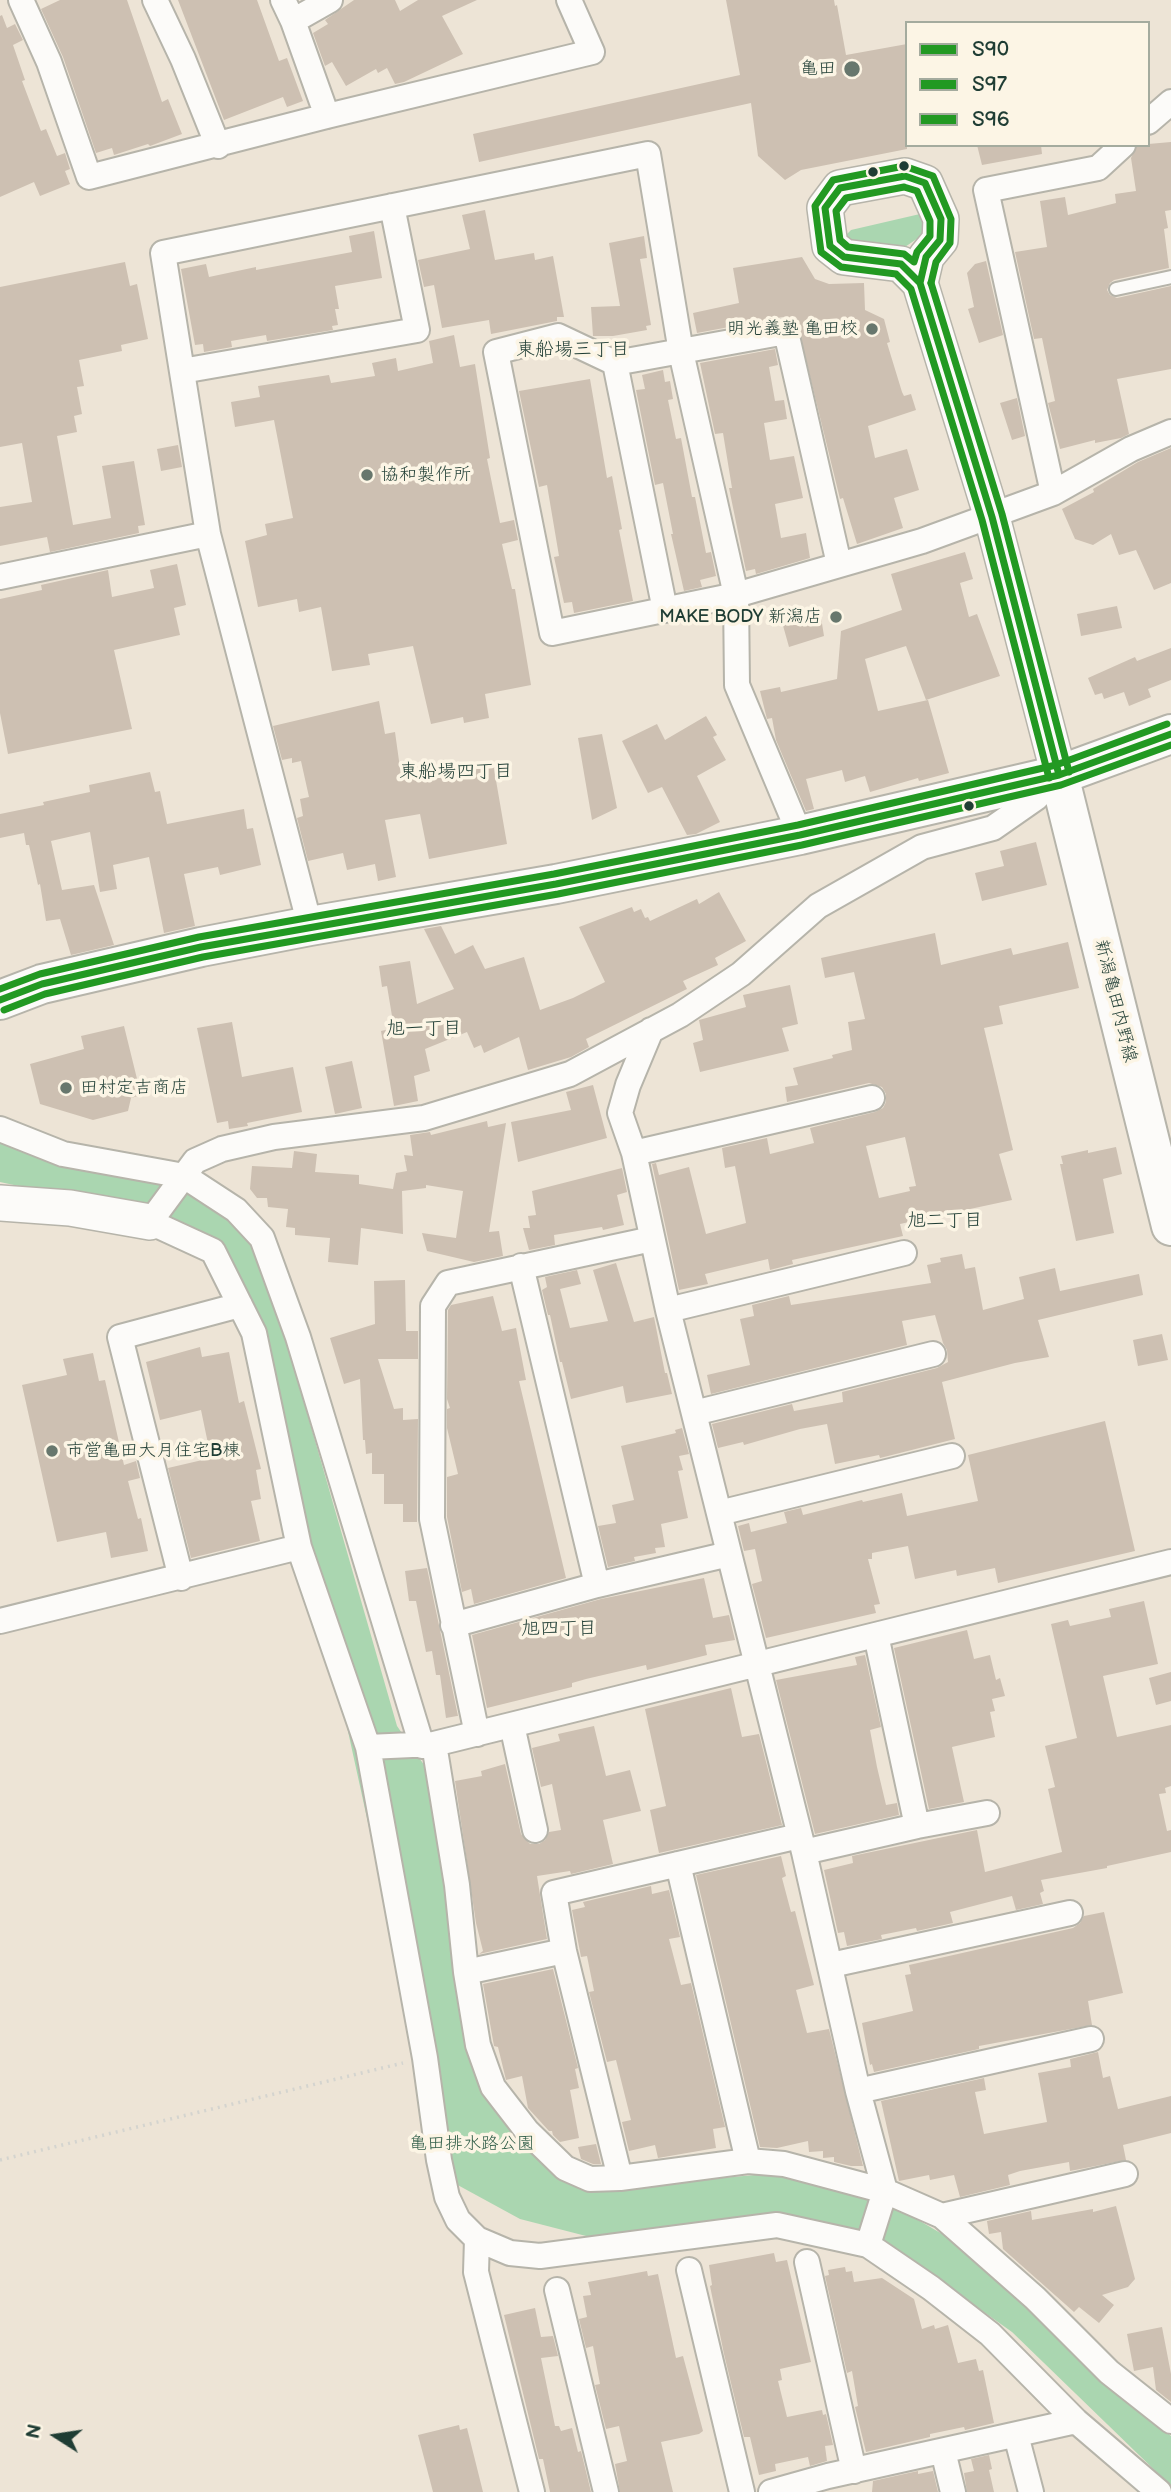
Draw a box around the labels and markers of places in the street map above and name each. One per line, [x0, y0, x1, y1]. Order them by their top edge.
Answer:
place label: 亀田 [800, 58, 836, 80]
marker: 亀田 [842, 59, 862, 79]
unlabelled marker [897, 159, 911, 173]
unlabelled marker [866, 165, 880, 179]
place label: 明光義塾 亀田校 [727, 318, 858, 340]
marker: 明光義塾 亀田校 [864, 321, 880, 337]
place label: 協和製作所 [381, 464, 471, 486]
marker: 協和製作所 [359, 467, 375, 483]
place label: MAKE BODY 新潟店 [659, 606, 822, 628]
marker: MAKE BODY 新潟店 [828, 609, 844, 625]
unlabelled marker [962, 799, 976, 813]
place label: 田村定吉商店 [80, 1077, 188, 1099]
marker: 田村定吉商店 [58, 1080, 74, 1096]
place label: 市営亀田大月住宅B棟 [66, 1440, 240, 1462]
marker: 市営亀田大月住宅B棟 [44, 1443, 60, 1459]

